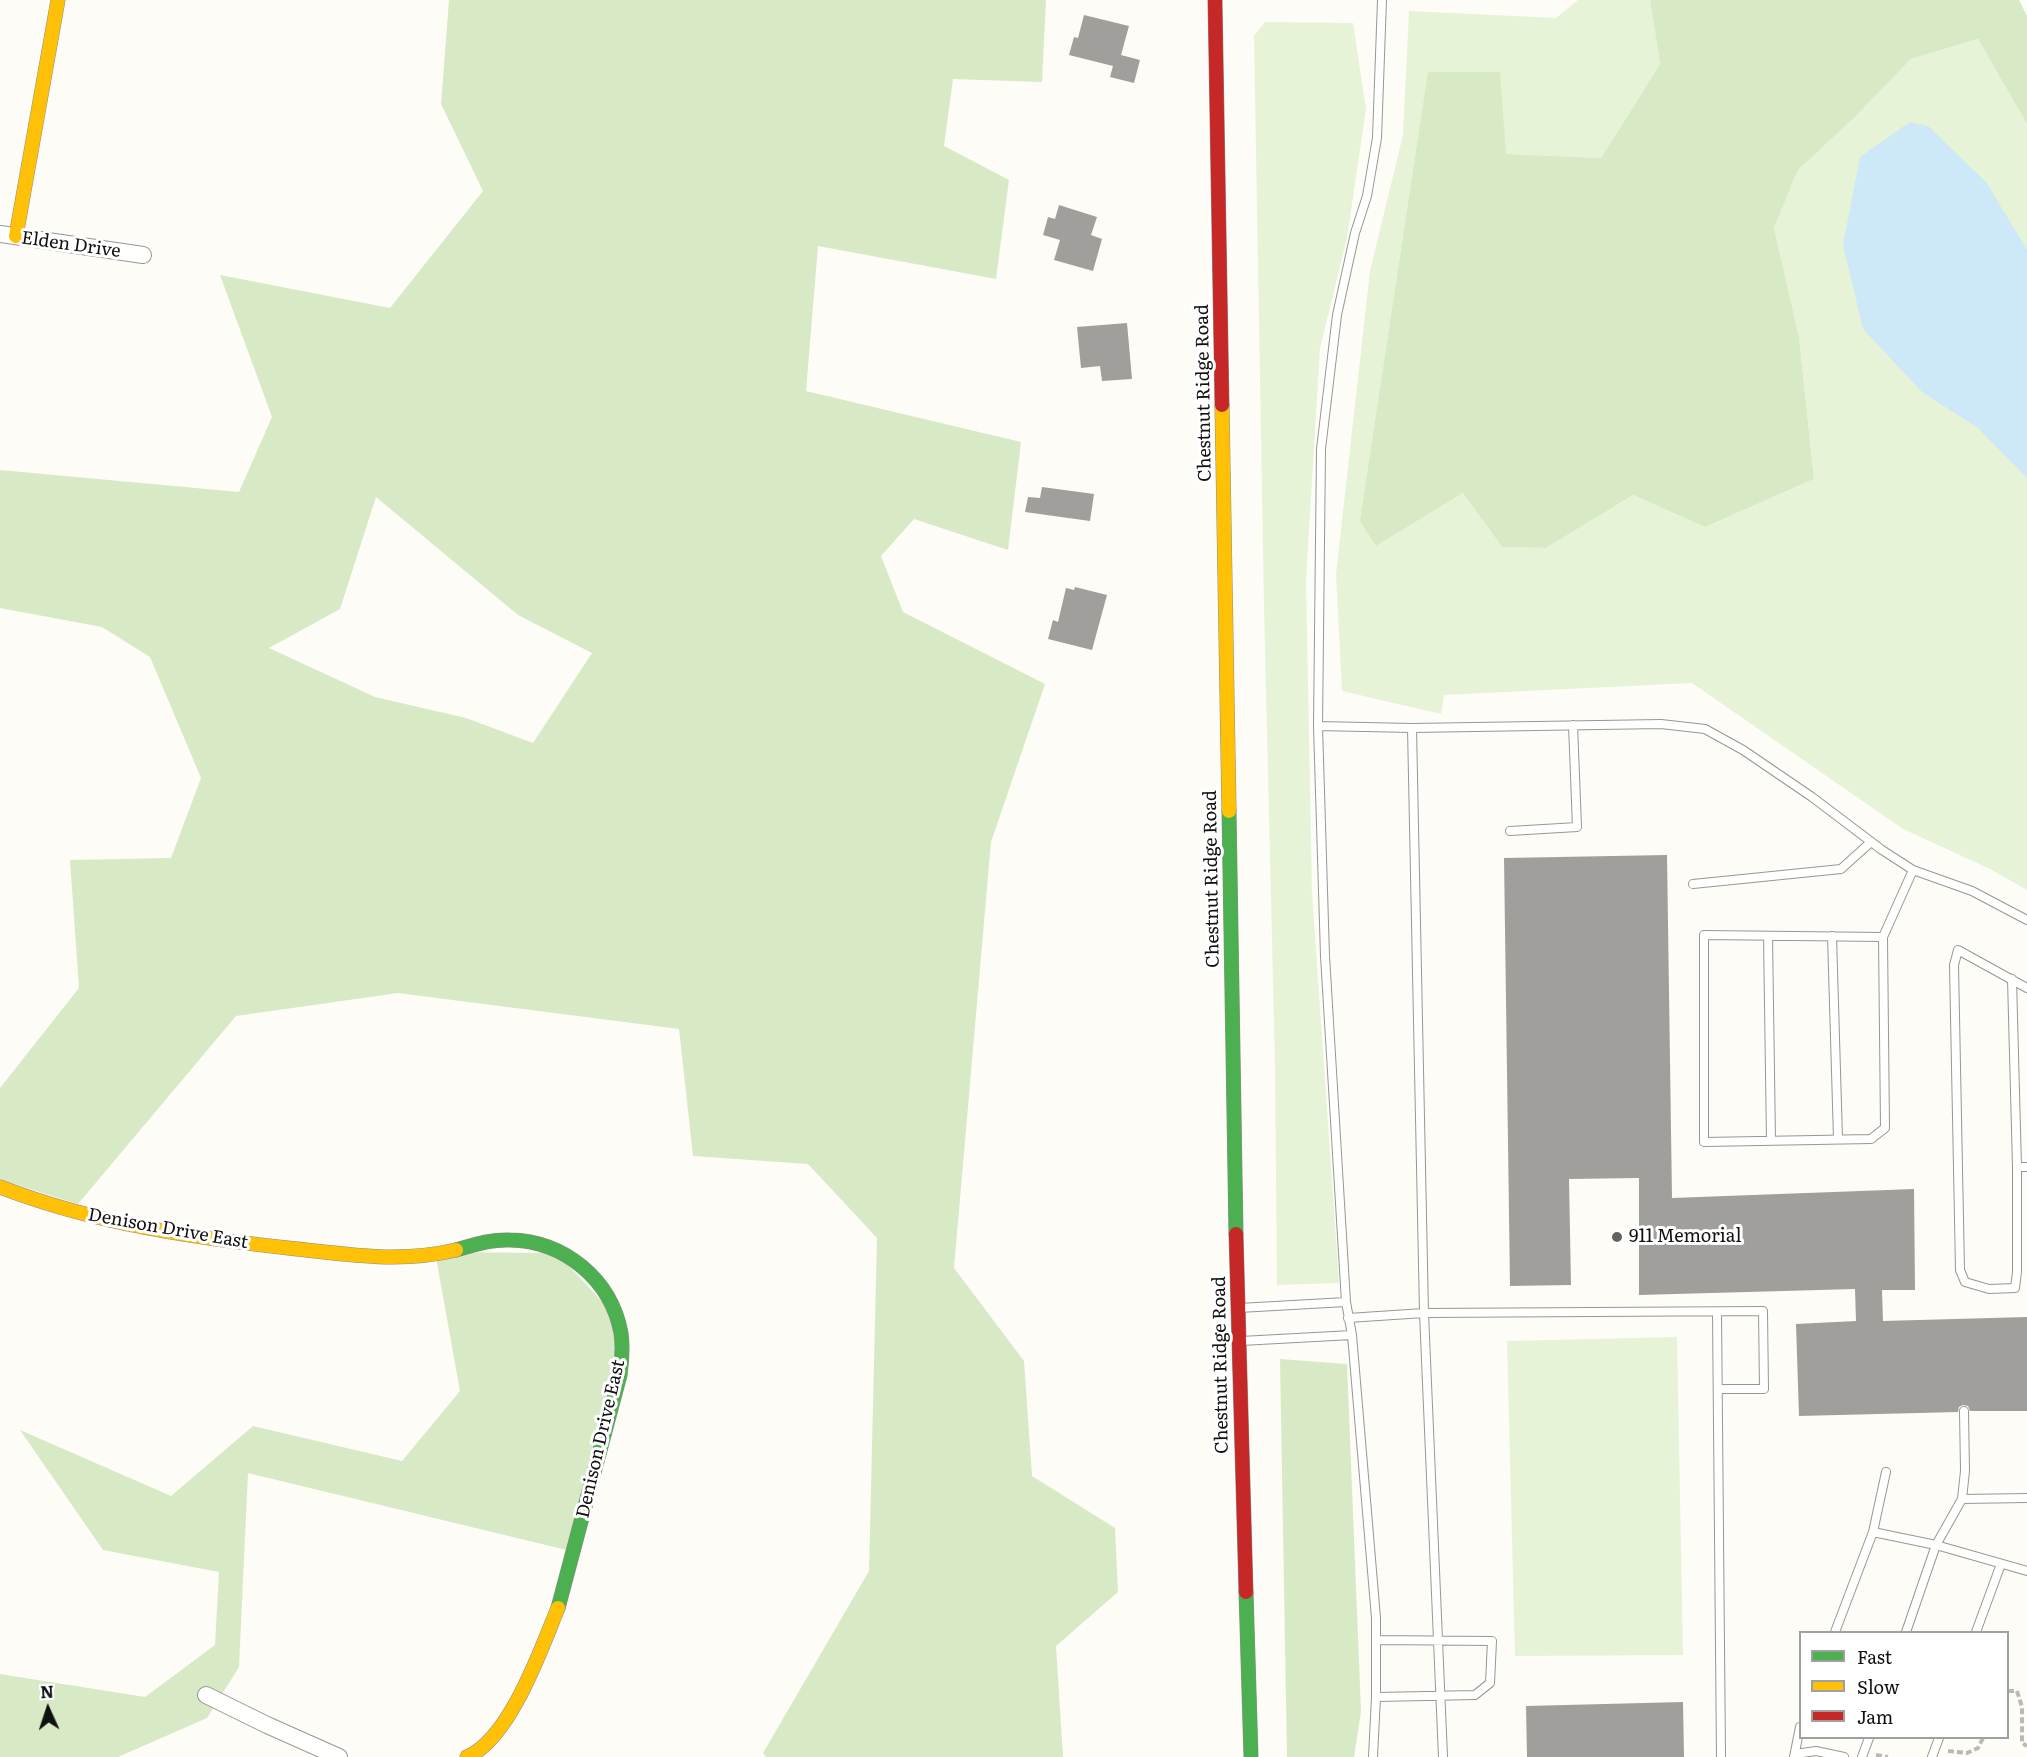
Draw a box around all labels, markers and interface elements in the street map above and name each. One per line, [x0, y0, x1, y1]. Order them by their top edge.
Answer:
street label: Elden Drive [20, 227, 122, 263]
street label: Chestnut Ridge Road [1192, 304, 1216, 482]
street label: Chestnut Ridge Road [1200, 790, 1224, 968]
street label: Denison Drive East [86, 1204, 250, 1254]
place label: 911 Memorial [1629, 1226, 1741, 1248]
marker: 911 Memorial [1610, 1230, 1624, 1244]
street label: Chestnut Ridge Road [1209, 1276, 1233, 1454]
street label: Denison Drive East [572, 1358, 630, 1520]
legend [1799, 1631, 2009, 1739]
text: Fast [1857, 1643, 1892, 1670]
text: Slow [1857, 1673, 1899, 1700]
north arrow [18, 1679, 78, 1739]
text: N [40, 1679, 54, 1703]
text: Jam [1857, 1703, 1893, 1730]

